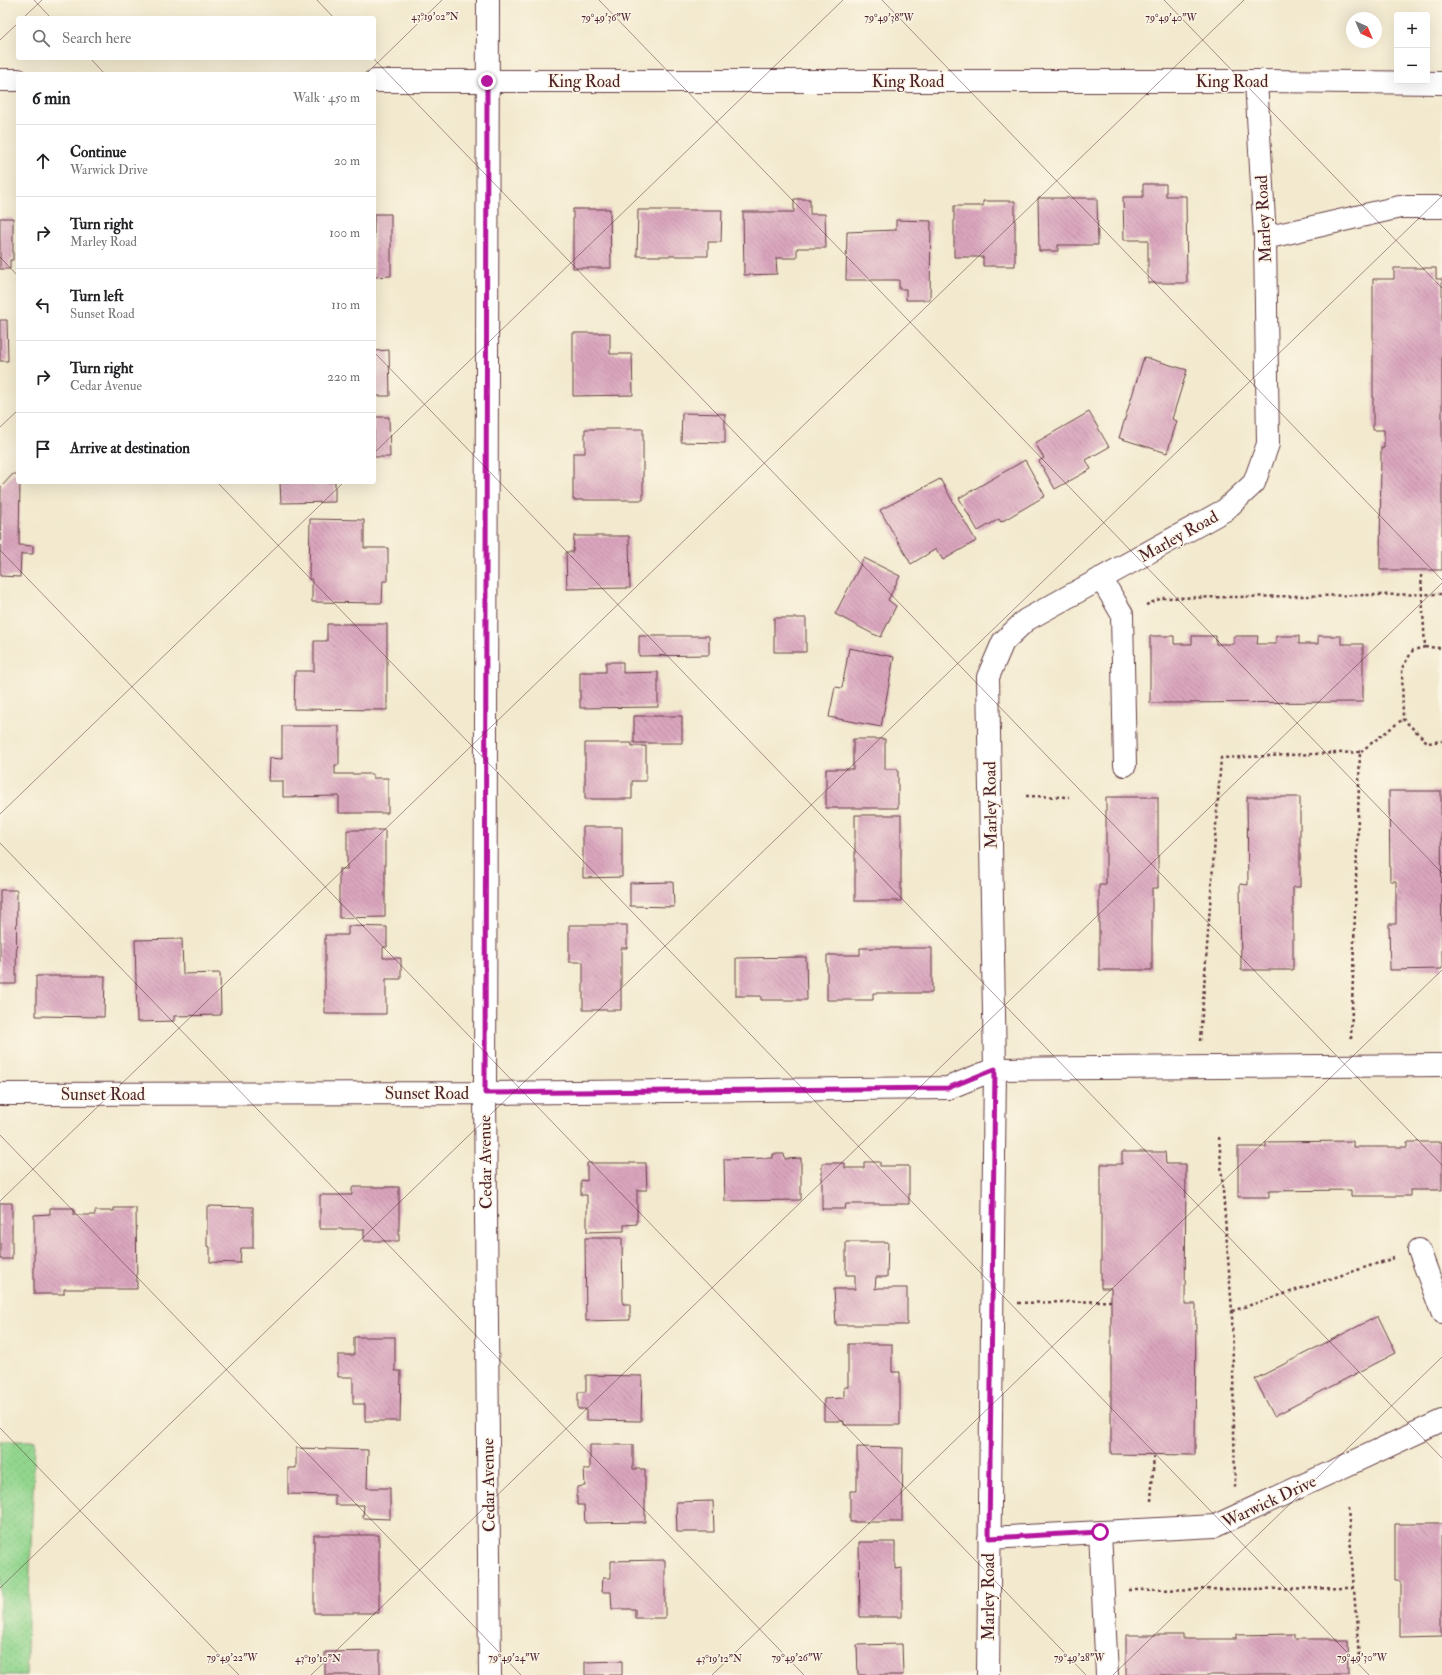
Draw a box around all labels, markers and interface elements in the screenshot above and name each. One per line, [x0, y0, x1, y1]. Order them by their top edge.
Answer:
text: 43°19'02"N [411, 11, 459, 23]
text: 79°49'36"W [581, 12, 632, 24]
text: 79°49'38"W [864, 12, 915, 24]
text: 79°49'40"W [1145, 12, 1198, 24]
north arrow [1346, 12, 1382, 48]
map controls [1394, 12, 1430, 84]
button: + [1394, 12, 1430, 48]
search box [16, 16, 376, 60]
icon: search [30, 27, 52, 49]
text: Search here [62, 29, 131, 48]
button: − [1394, 48, 1430, 84]
street label: King Road [548, 71, 621, 92]
street label: King Road [872, 71, 945, 92]
street label: King Road [1196, 71, 1269, 92]
route end [478, 72, 496, 90]
text: 6 min [32, 88, 71, 109]
text: Walk · 450 m [293, 90, 360, 106]
text: Continue [70, 143, 126, 162]
icon: ahead [32, 150, 54, 172]
text: 20 m [334, 153, 360, 169]
text: Warwick Drive [70, 162, 148, 178]
street label: Marley Road [1251, 174, 1277, 263]
text: Turn right [70, 215, 133, 234]
icon: right [32, 222, 54, 244]
text: 100 m [329, 225, 360, 241]
text: Marley Road [70, 234, 137, 250]
text: Turn left [70, 287, 124, 306]
icon: left [32, 294, 54, 316]
text: 110 m [331, 297, 360, 313]
text: Sunset Road [70, 306, 135, 322]
text: Turn right [70, 359, 133, 378]
icon: right [32, 366, 54, 388]
text: 220 m [327, 369, 360, 385]
text: Cedar Avenue [70, 378, 142, 394]
icon: arrive [32, 438, 54, 460]
text: Arrive at destination [70, 439, 190, 458]
street label: Marley Road [1135, 506, 1223, 568]
street label: Marley Road [979, 760, 1003, 849]
street label: Sunset Road [385, 1083, 470, 1104]
street label: Sunset Road [61, 1084, 146, 1105]
street label: Cedar Avenue [474, 1115, 497, 1209]
street label: Cedar Avenue [477, 1438, 500, 1532]
street label: Warwick Drive [1218, 1470, 1320, 1533]
route start [1091, 1523, 1109, 1541]
street label: Marley Road [978, 1553, 1000, 1641]
text: 79°49'22"W [207, 1652, 258, 1664]
text: 79°49'24"W [488, 1652, 540, 1664]
text: 79°49'26"W [772, 1652, 823, 1664]
text: 79°49'28"W [1054, 1652, 1105, 1664]
text: 79°49'30"W [1337, 1652, 1388, 1664]
text: 43°19'10"N [295, 1653, 341, 1665]
text: 43°19'12"N [696, 1653, 742, 1665]

